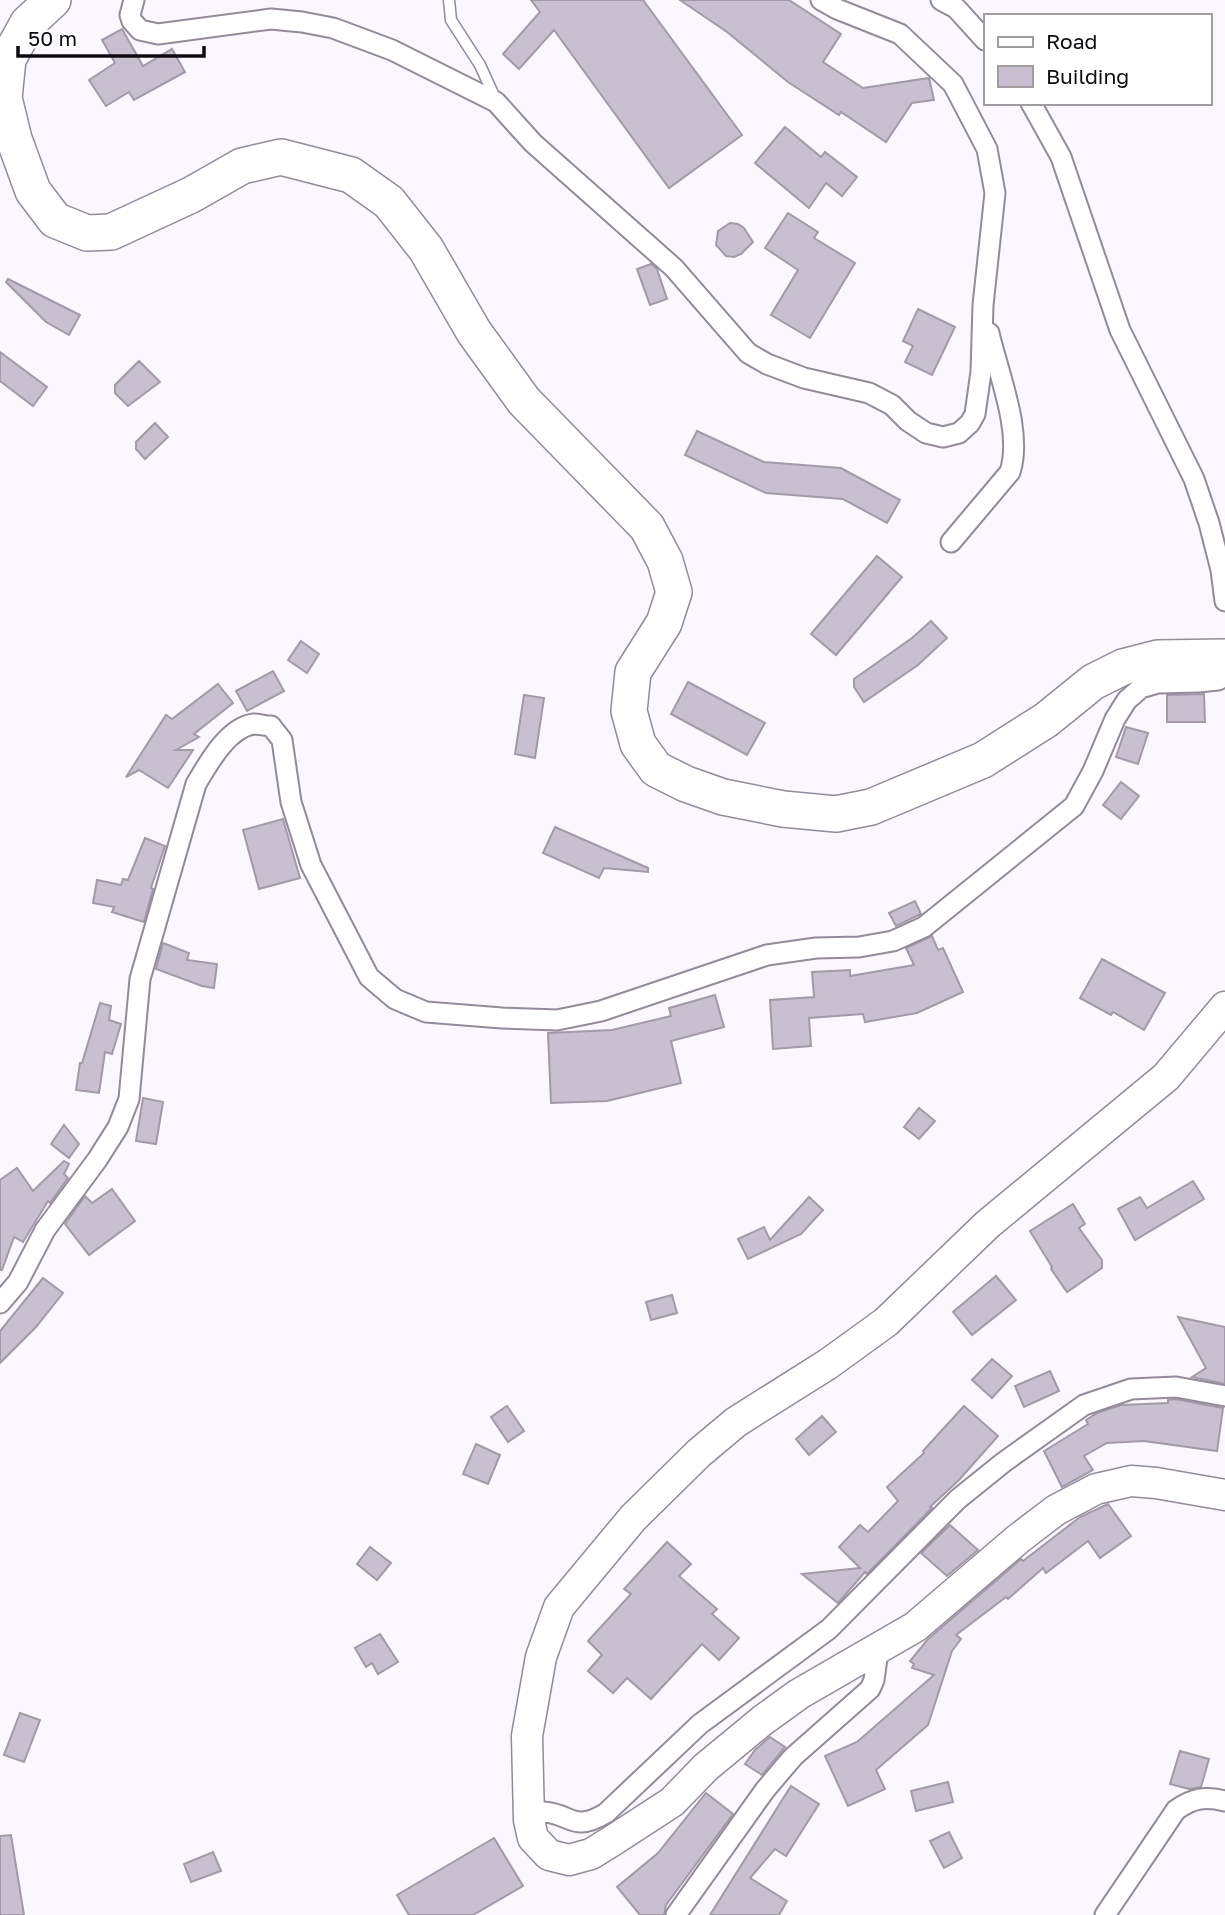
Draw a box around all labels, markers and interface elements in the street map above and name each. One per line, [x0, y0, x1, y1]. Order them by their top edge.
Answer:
scale bar [18, 14, 203, 58]
legend [984, 14, 1211, 105]
text: 50 m [28, 25, 77, 51]
text: Road [1046, 28, 1097, 54]
text: Building [1046, 63, 1129, 89]

